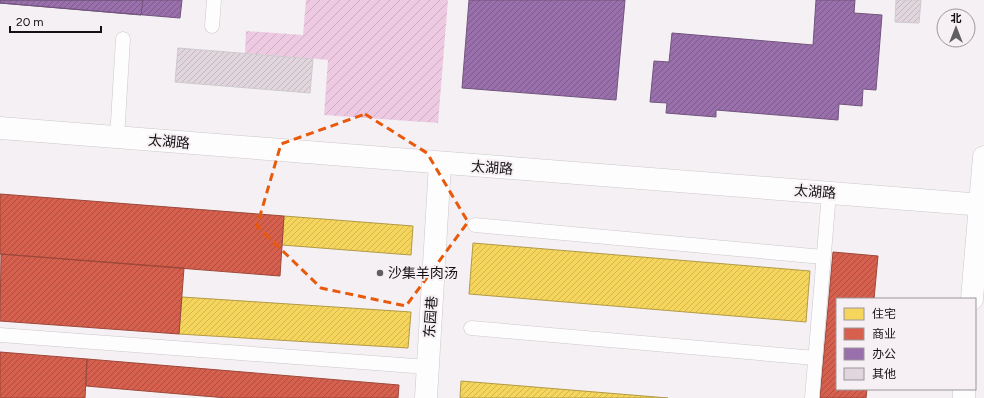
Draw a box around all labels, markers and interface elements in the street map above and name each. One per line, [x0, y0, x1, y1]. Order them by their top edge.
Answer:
scale bar [10, 8, 101, 34]
north arrow [936, 8, 976, 48]
text: 北 [951, 12, 962, 25]
text: 20 m [16, 15, 44, 29]
street label: 太湖路 [147, 132, 191, 152]
street label: 太湖路 [470, 158, 514, 178]
street label: 太湖路 [793, 182, 837, 202]
place label: 沙集羊肉汤 [388, 265, 458, 282]
marker: 沙集羊肉汤 [375, 268, 385, 278]
street label: 东园巷 [421, 295, 441, 339]
legend [836, 298, 976, 390]
text: 住宅 [872, 307, 896, 321]
text: 商业 [872, 327, 896, 341]
text: 办公 [872, 347, 896, 361]
text: 其他 [872, 367, 896, 381]

